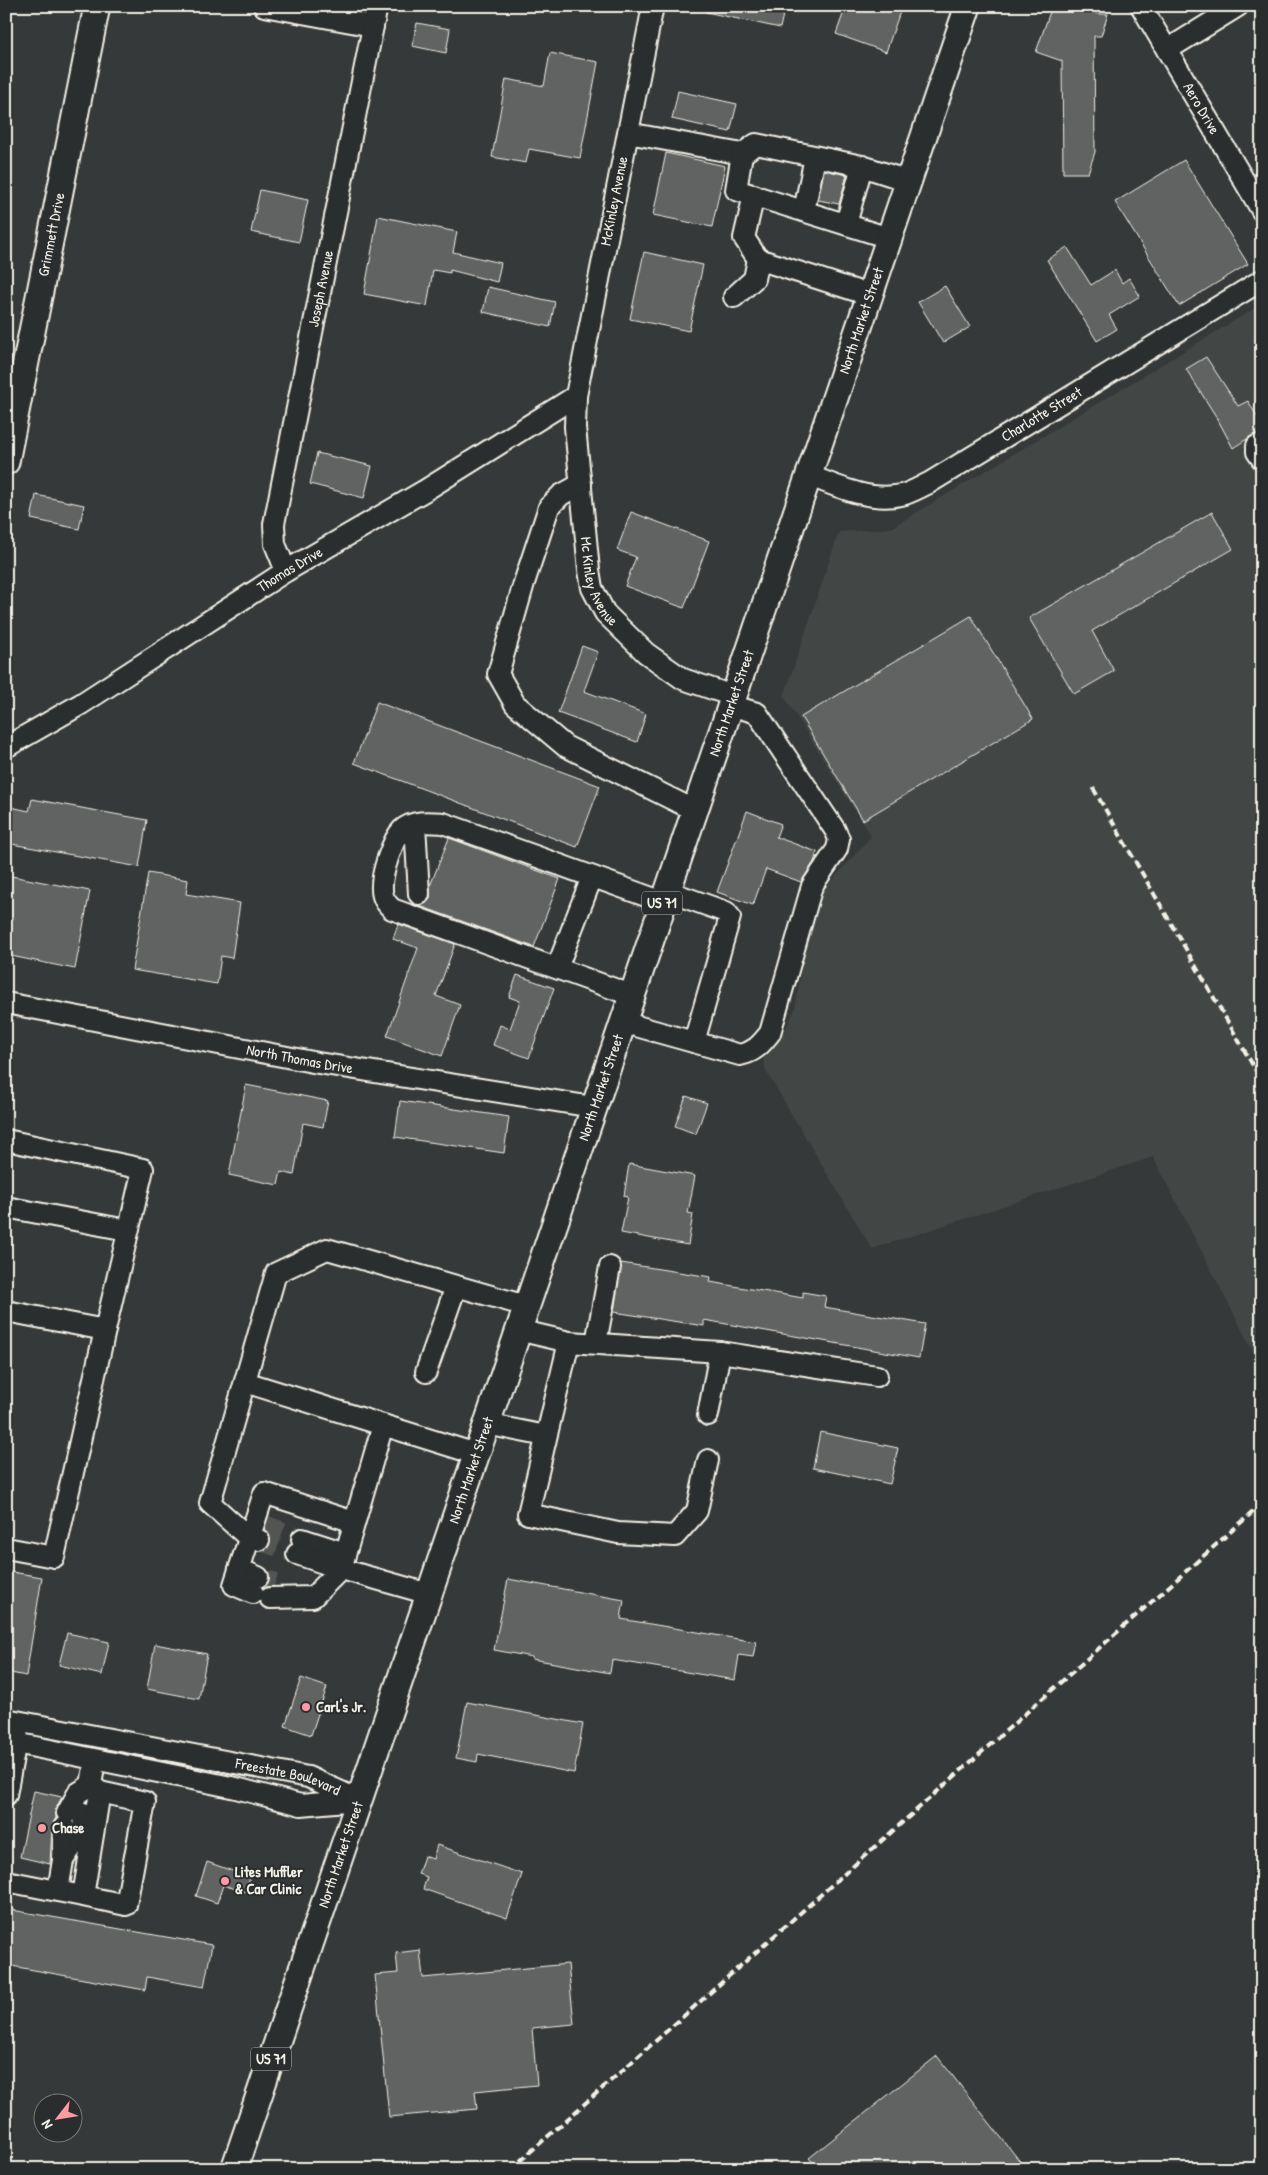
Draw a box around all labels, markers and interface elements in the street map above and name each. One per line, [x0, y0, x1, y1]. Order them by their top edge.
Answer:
street label: Aero Drive [1178, 78, 1225, 138]
street label: McKinley Avenue [595, 154, 632, 247]
street label: Grimmett Drive [32, 191, 70, 278]
street label: Joseph Avenue [302, 249, 338, 329]
street label: North Market Street [833, 264, 889, 376]
street label: Charlotte Street [997, 381, 1086, 447]
street label: Mc Kinley Avenue [576, 536, 623, 630]
street label: Thomas Drive [253, 541, 326, 597]
street label: North Market Street [703, 646, 759, 759]
road number: US 71 [642, 891, 682, 914]
street label: North Market Street [573, 1031, 629, 1143]
street label: North Thomas Drive [245, 1038, 354, 1078]
street label: North Market Street [443, 1413, 499, 1526]
place label: Carl's Jr. [316, 1696, 366, 1717]
marker: Carl's Jr. [300, 1701, 312, 1713]
street label: Freestate Boulevard [233, 1752, 344, 1800]
street label: North Market Street [312, 1798, 368, 1910]
place label: Chase [52, 1817, 84, 1838]
marker: Chase [36, 1822, 48, 1834]
place label: Lites Muffler & Car Clinic [235, 1861, 303, 1899]
marker: Lites Muffler & Car Clinic [219, 1875, 231, 1887]
road number: US 71 [251, 2048, 291, 2070]
north arrow [32, 2092, 82, 2142]
text: N [36, 2116, 56, 2133]

